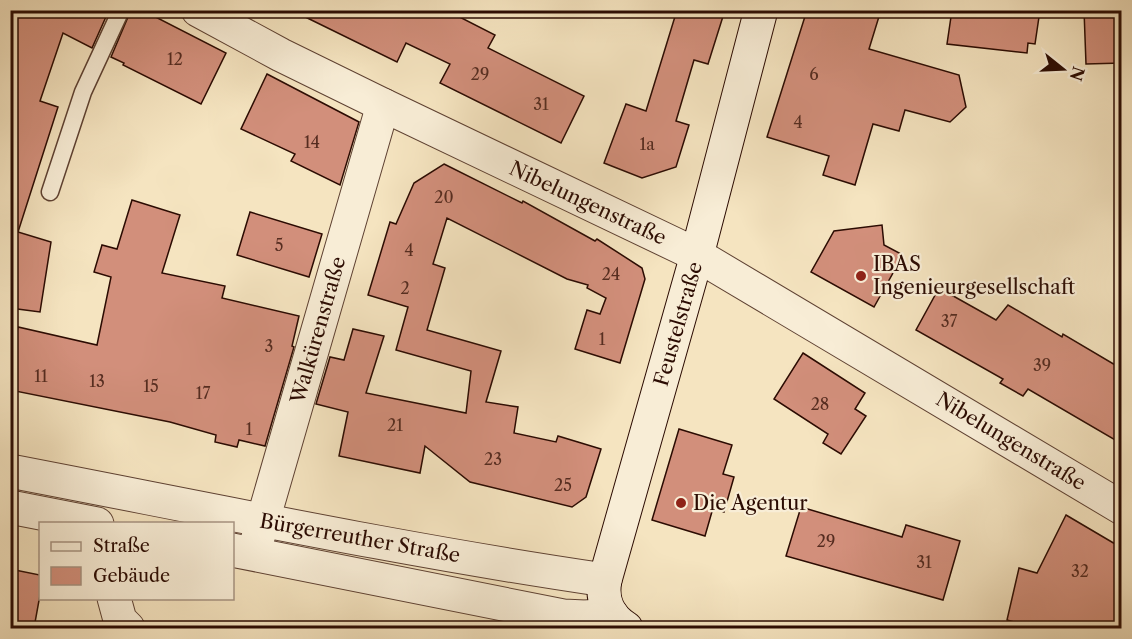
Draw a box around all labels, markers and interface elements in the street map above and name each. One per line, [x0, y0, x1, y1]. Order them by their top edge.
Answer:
north arrow [1033, 39, 1093, 99]
house number: 12 [167, 49, 183, 69]
house number: 29 [471, 64, 489, 84]
house number: 6 [809, 64, 819, 84]
text: N [1066, 64, 1089, 83]
house number: 31 [533, 94, 549, 114]
house number: 4 [793, 112, 803, 132]
house number: 14 [304, 132, 320, 152]
house number: 1a [639, 134, 655, 154]
street label: Nibelungenstraße [506, 156, 670, 250]
house number: 20 [434, 187, 454, 207]
house number: 5 [275, 235, 283, 255]
house number: 4 [404, 240, 414, 260]
place label: IBAS Ingenieurgesellschaft [873, 252, 1075, 299]
street label: Walkürenstraße [285, 254, 350, 407]
street label: Feustelstraße [649, 259, 707, 389]
house number: 24 [602, 264, 620, 284]
marker: IBAS Ingenieurgesellschaft [854, 269, 868, 283]
house number: 2 [400, 278, 410, 298]
house number: 37 [941, 311, 957, 331]
house number: 1 [599, 329, 606, 349]
house number: 3 [265, 336, 273, 356]
house number: 39 [1033, 355, 1051, 375]
house number: 11 [34, 366, 48, 386]
house number: 13 [89, 371, 105, 391]
house number: 15 [143, 376, 159, 396]
house number: 17 [196, 383, 210, 403]
street label: Nibelungenstraße [932, 387, 1090, 495]
house number: 28 [811, 394, 829, 414]
house number: 21 [387, 415, 403, 435]
house number: 1 [246, 419, 253, 439]
house number: 23 [484, 449, 502, 469]
house number: 25 [554, 475, 572, 495]
place label: Die Agentur [693, 491, 808, 515]
marker: Die Agentur [674, 496, 688, 510]
street label: Bürgerreuther Straße [258, 509, 462, 567]
legend [39, 522, 234, 600]
house number: 29 [817, 531, 835, 551]
text: Straße [93, 535, 150, 557]
house number: 31 [916, 552, 932, 572]
house number: 32 [1071, 561, 1089, 581]
text: Gebäude [93, 565, 170, 587]

